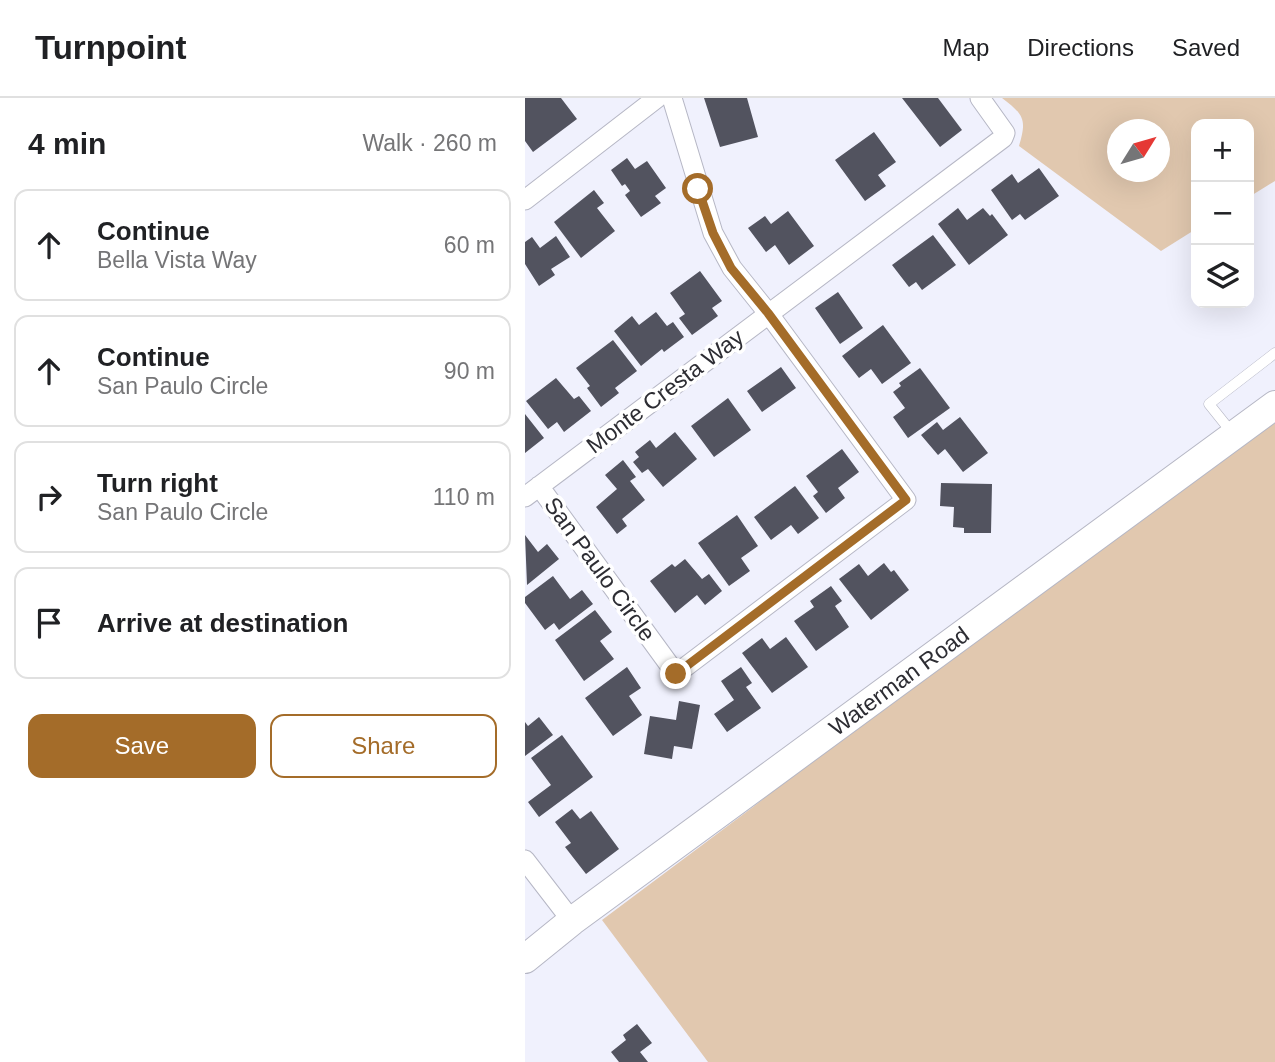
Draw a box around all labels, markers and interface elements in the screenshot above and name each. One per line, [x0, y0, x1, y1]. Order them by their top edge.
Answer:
text: Turnpoint [35, 29, 187, 66]
text: Map [943, 34, 989, 61]
text: Directions [1027, 34, 1134, 61]
text: Saved [1172, 34, 1240, 61]
north arrow [1107, 119, 1170, 182]
map controls [1191, 119, 1254, 308]
button: + [1191, 119, 1254, 182]
text: 4 min [28, 127, 106, 160]
text: Walk · 260 m [362, 130, 497, 156]
route start [682, 173, 713, 204]
button: − [1191, 182, 1254, 245]
text: Continue [97, 216, 210, 246]
icon: ahead [30, 226, 68, 264]
text: 60 m [444, 232, 495, 258]
button: layers [1191, 245, 1254, 308]
text: Bella Vista Way [97, 247, 257, 273]
street label: Monte Cresta Way [581, 323, 749, 458]
text: Continue [97, 342, 210, 372]
icon: ahead [30, 352, 68, 390]
text: 90 m [444, 358, 495, 384]
text: San Paulo Circle [97, 373, 268, 399]
text: Turn right [97, 468, 218, 498]
icon: right [30, 478, 68, 516]
text: 110 m [433, 484, 495, 510]
street label: San Paulo Circle [539, 492, 661, 646]
text: San Paulo Circle [97, 499, 268, 525]
icon: arrive [30, 604, 68, 642]
text: Arrive at destination [97, 608, 348, 638]
street label: Waterman Road [824, 621, 974, 741]
route end [660, 658, 691, 689]
button: Save [28, 714, 256, 778]
button: Share [270, 714, 497, 778]

